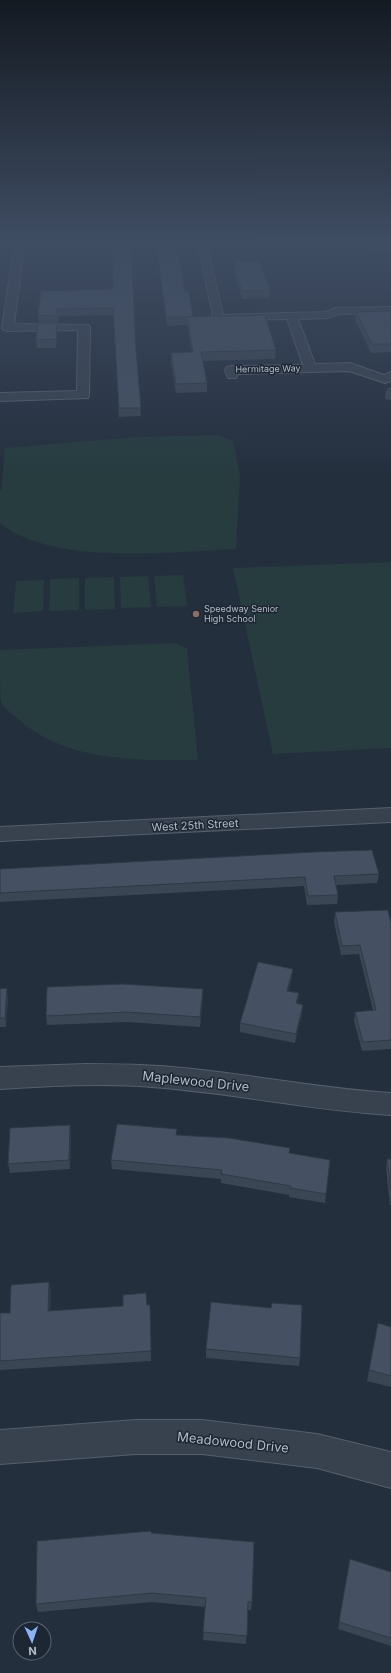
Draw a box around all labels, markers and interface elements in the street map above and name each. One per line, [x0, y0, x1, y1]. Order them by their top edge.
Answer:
street label: Hermitage Way [235, 362, 301, 375]
place label: Speedway Senior High School [204, 603, 279, 624]
marker: Speedway Senior High School [191, 609, 201, 619]
street label: West 25th Street [151, 816, 239, 834]
street label: Maplewood Drive [142, 1067, 250, 1095]
street label: Meadowood Drive [176, 1428, 290, 1456]
north arrow [12, 1621, 52, 1661]
text: N [28, 1644, 37, 1658]

